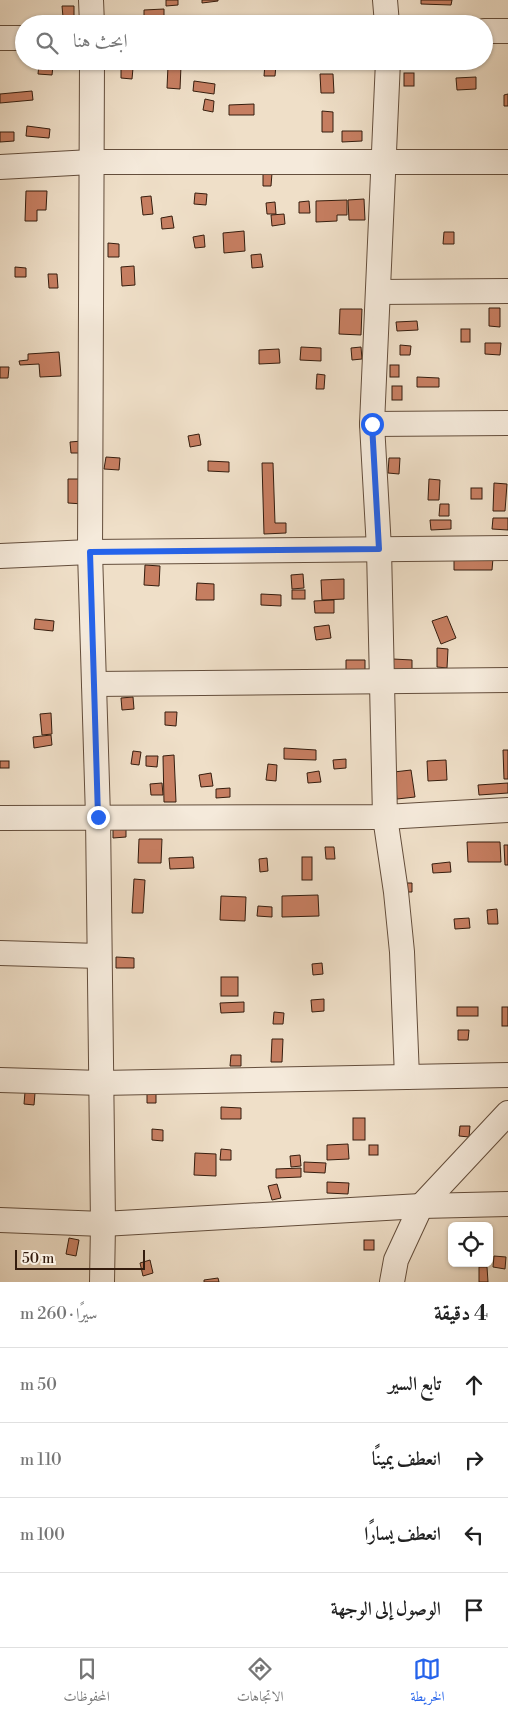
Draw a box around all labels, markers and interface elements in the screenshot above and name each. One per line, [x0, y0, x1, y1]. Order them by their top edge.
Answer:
search box [15, 15, 493, 70]
icon: search [33, 29, 61, 57]
text: ابحث هنا [73, 29, 128, 53]
route start [361, 413, 384, 436]
route end [87, 806, 110, 829]
map controls [448, 1222, 493, 1267]
button: locate [448, 1222, 493, 1267]
scale bar [15, 1247, 145, 1270]
text: 50 m [22, 1250, 54, 1268]
text: 4 دقيقة [434, 1301, 488, 1327]
text: سيرًا · 260 m [20, 1304, 97, 1324]
icon: ahead [460, 1371, 488, 1399]
text: تابع السير [388, 1372, 441, 1396]
text: 50 m [20, 1375, 57, 1395]
icon: right [460, 1446, 488, 1474]
text: انعطف يمينًا [372, 1447, 441, 1471]
text: 110 m [20, 1450, 62, 1470]
icon: left [460, 1521, 488, 1549]
text: انعطف يسارًا [364, 1522, 441, 1546]
text: 100 m [20, 1525, 65, 1545]
icon: arrive [460, 1596, 488, 1624]
text: الوصول إلى الوجهة [331, 1597, 441, 1621]
tab: المحفوظات [64, 1655, 110, 1710]
tab: الاتجاهات [237, 1655, 283, 1710]
tab: الخريطة [410, 1655, 445, 1710]

